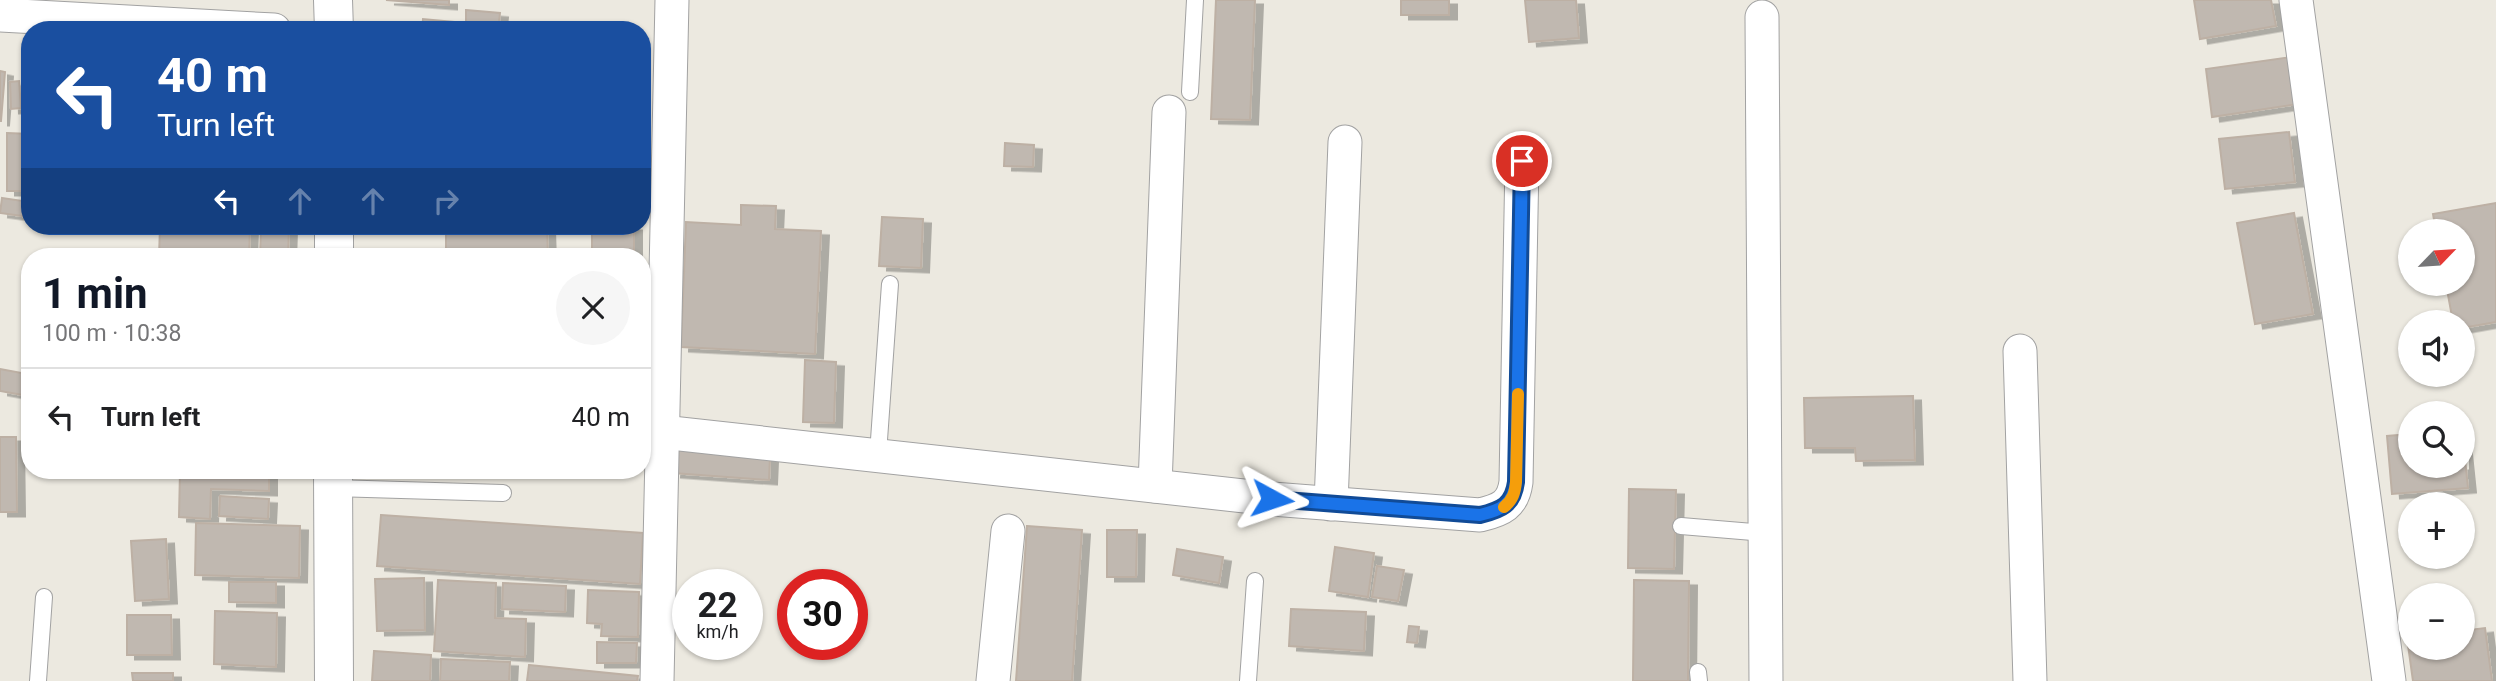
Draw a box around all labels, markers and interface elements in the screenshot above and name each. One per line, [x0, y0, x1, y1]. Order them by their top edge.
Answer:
text: 40 m [157, 47, 268, 104]
icon: left [42, 49, 133, 140]
text: Turn left [157, 106, 275, 144]
pin [1492, 131, 1552, 191]
icon: arrive [1503, 142, 1541, 180]
icon: left [208, 182, 246, 220]
icon: ahead [281, 182, 319, 220]
icon: ahead [354, 182, 392, 220]
icon: right [427, 182, 465, 220]
north arrow [2398, 219, 2474, 296]
map controls [2398, 219, 2475, 660]
text: 1 min [42, 269, 148, 318]
button: close [556, 271, 630, 345]
button: sound [2398, 310, 2475, 387]
text: 100 m · 10:38 [42, 320, 181, 347]
icon: left [42, 398, 80, 436]
button: search [2398, 401, 2475, 478]
text: Turn left [101, 402, 200, 432]
text: 40 m [572, 402, 630, 432]
position arrow [1235, 462, 1309, 536]
button: + [2398, 492, 2475, 569]
speed limit sign: 30 [777, 569, 868, 660]
button: − [2398, 583, 2475, 660]
text: 22 [697, 585, 738, 626]
text: km/h [696, 621, 739, 642]

